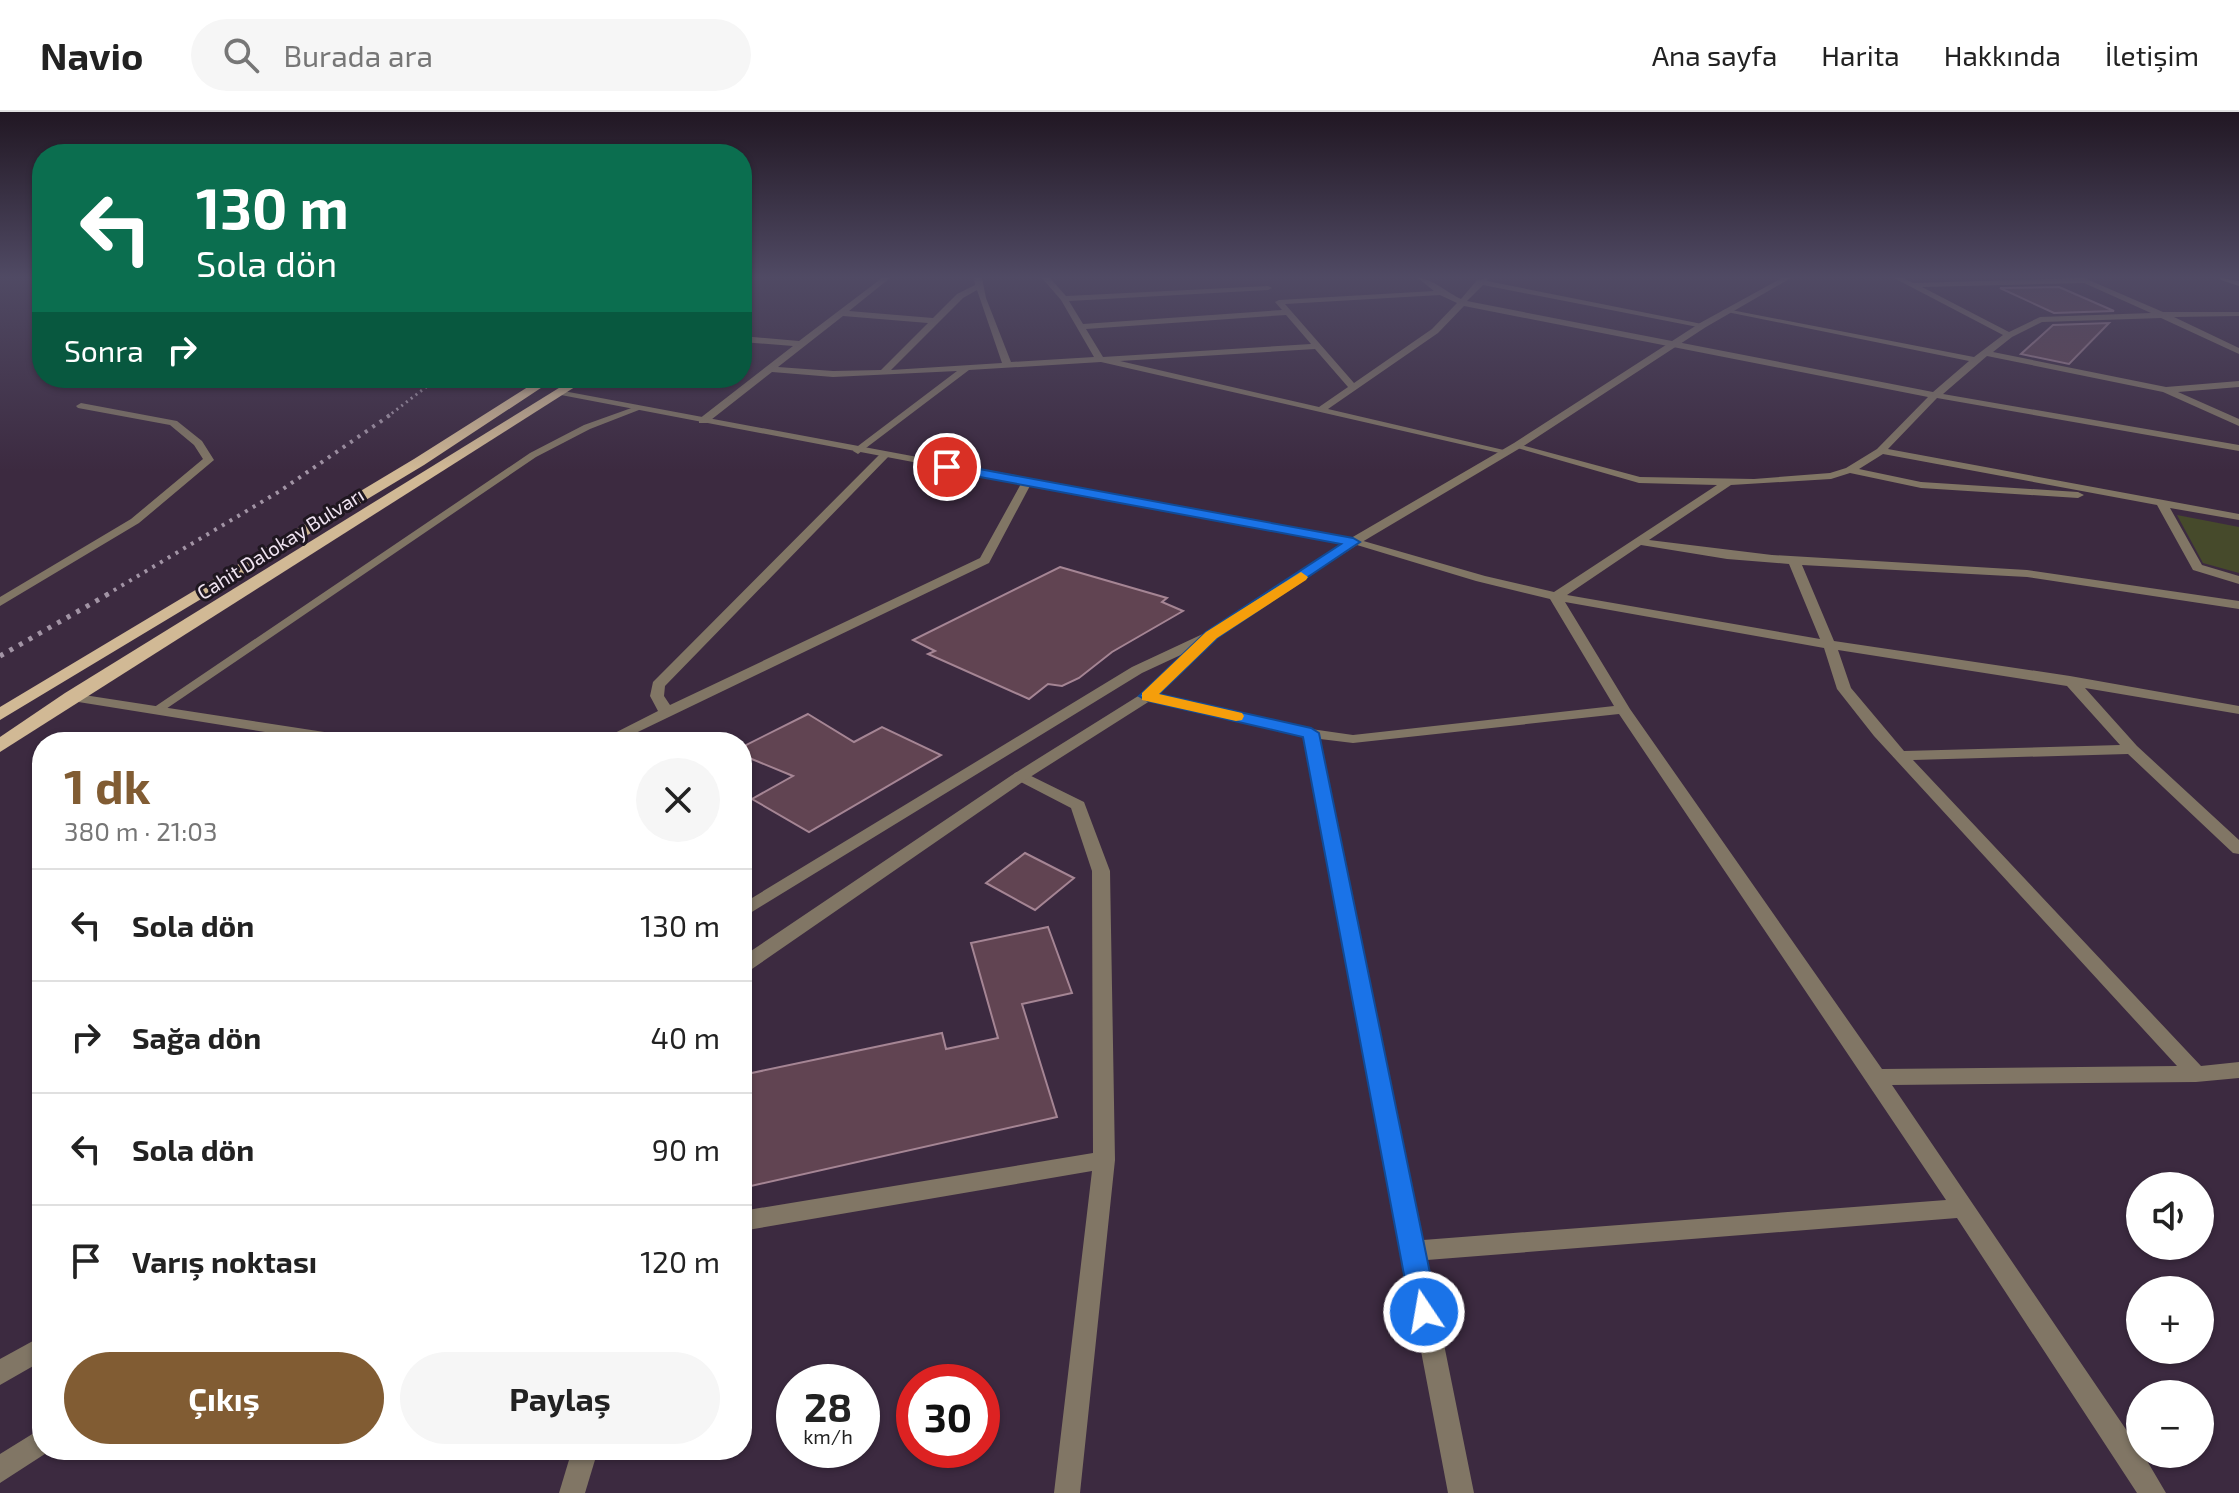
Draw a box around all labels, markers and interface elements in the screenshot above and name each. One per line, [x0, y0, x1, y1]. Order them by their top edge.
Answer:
search box [191, 19, 751, 91]
text: Navio [40, 32, 143, 78]
icon: search [219, 33, 263, 77]
text: Burada ara [283, 37, 433, 73]
text: Ana sayfa [1652, 38, 1777, 72]
text: Harita [1821, 38, 1900, 72]
text: Hakkında [1944, 38, 2061, 72]
text: İletişim [2105, 38, 2199, 72]
text: 130 m [196, 173, 349, 240]
icon: left [64, 176, 168, 280]
text: Sola dön [196, 241, 337, 284]
icon: right [160, 328, 204, 372]
text: Sonra [64, 332, 144, 368]
pin [913, 433, 981, 501]
icon: arrive [925, 445, 969, 489]
street label: Cahit Dalokay Bulvarı [192, 482, 368, 604]
text: 1 dk [64, 756, 151, 814]
button: close [636, 758, 720, 842]
text: 380 m · 21:03 [64, 815, 217, 846]
icon: left [64, 903, 108, 947]
text: Sola dön [132, 907, 254, 943]
text: 130 m [640, 907, 720, 943]
icon: right [64, 1015, 108, 1059]
text: Sağa dön [132, 1019, 261, 1055]
text: 40 m [650, 1019, 720, 1055]
icon: left [64, 1127, 108, 1171]
text: Sola dön [132, 1131, 254, 1167]
text: 90 m [652, 1131, 720, 1167]
map controls [2126, 1172, 2214, 1468]
button: sound [2126, 1172, 2214, 1260]
icon: arrive [64, 1239, 108, 1283]
text: Varış noktası [132, 1243, 317, 1279]
text: 120 m [640, 1243, 720, 1279]
position arrow [1382, 1270, 1466, 1354]
button: + [2126, 1276, 2214, 1364]
button: Çıkış [64, 1352, 384, 1444]
button: Paylaş [400, 1352, 720, 1444]
speed limit sign: 30 [896, 1364, 1000, 1468]
button: − [2126, 1380, 2214, 1468]
text: 28 [804, 1382, 852, 1430]
text: km/h [803, 1424, 853, 1448]

